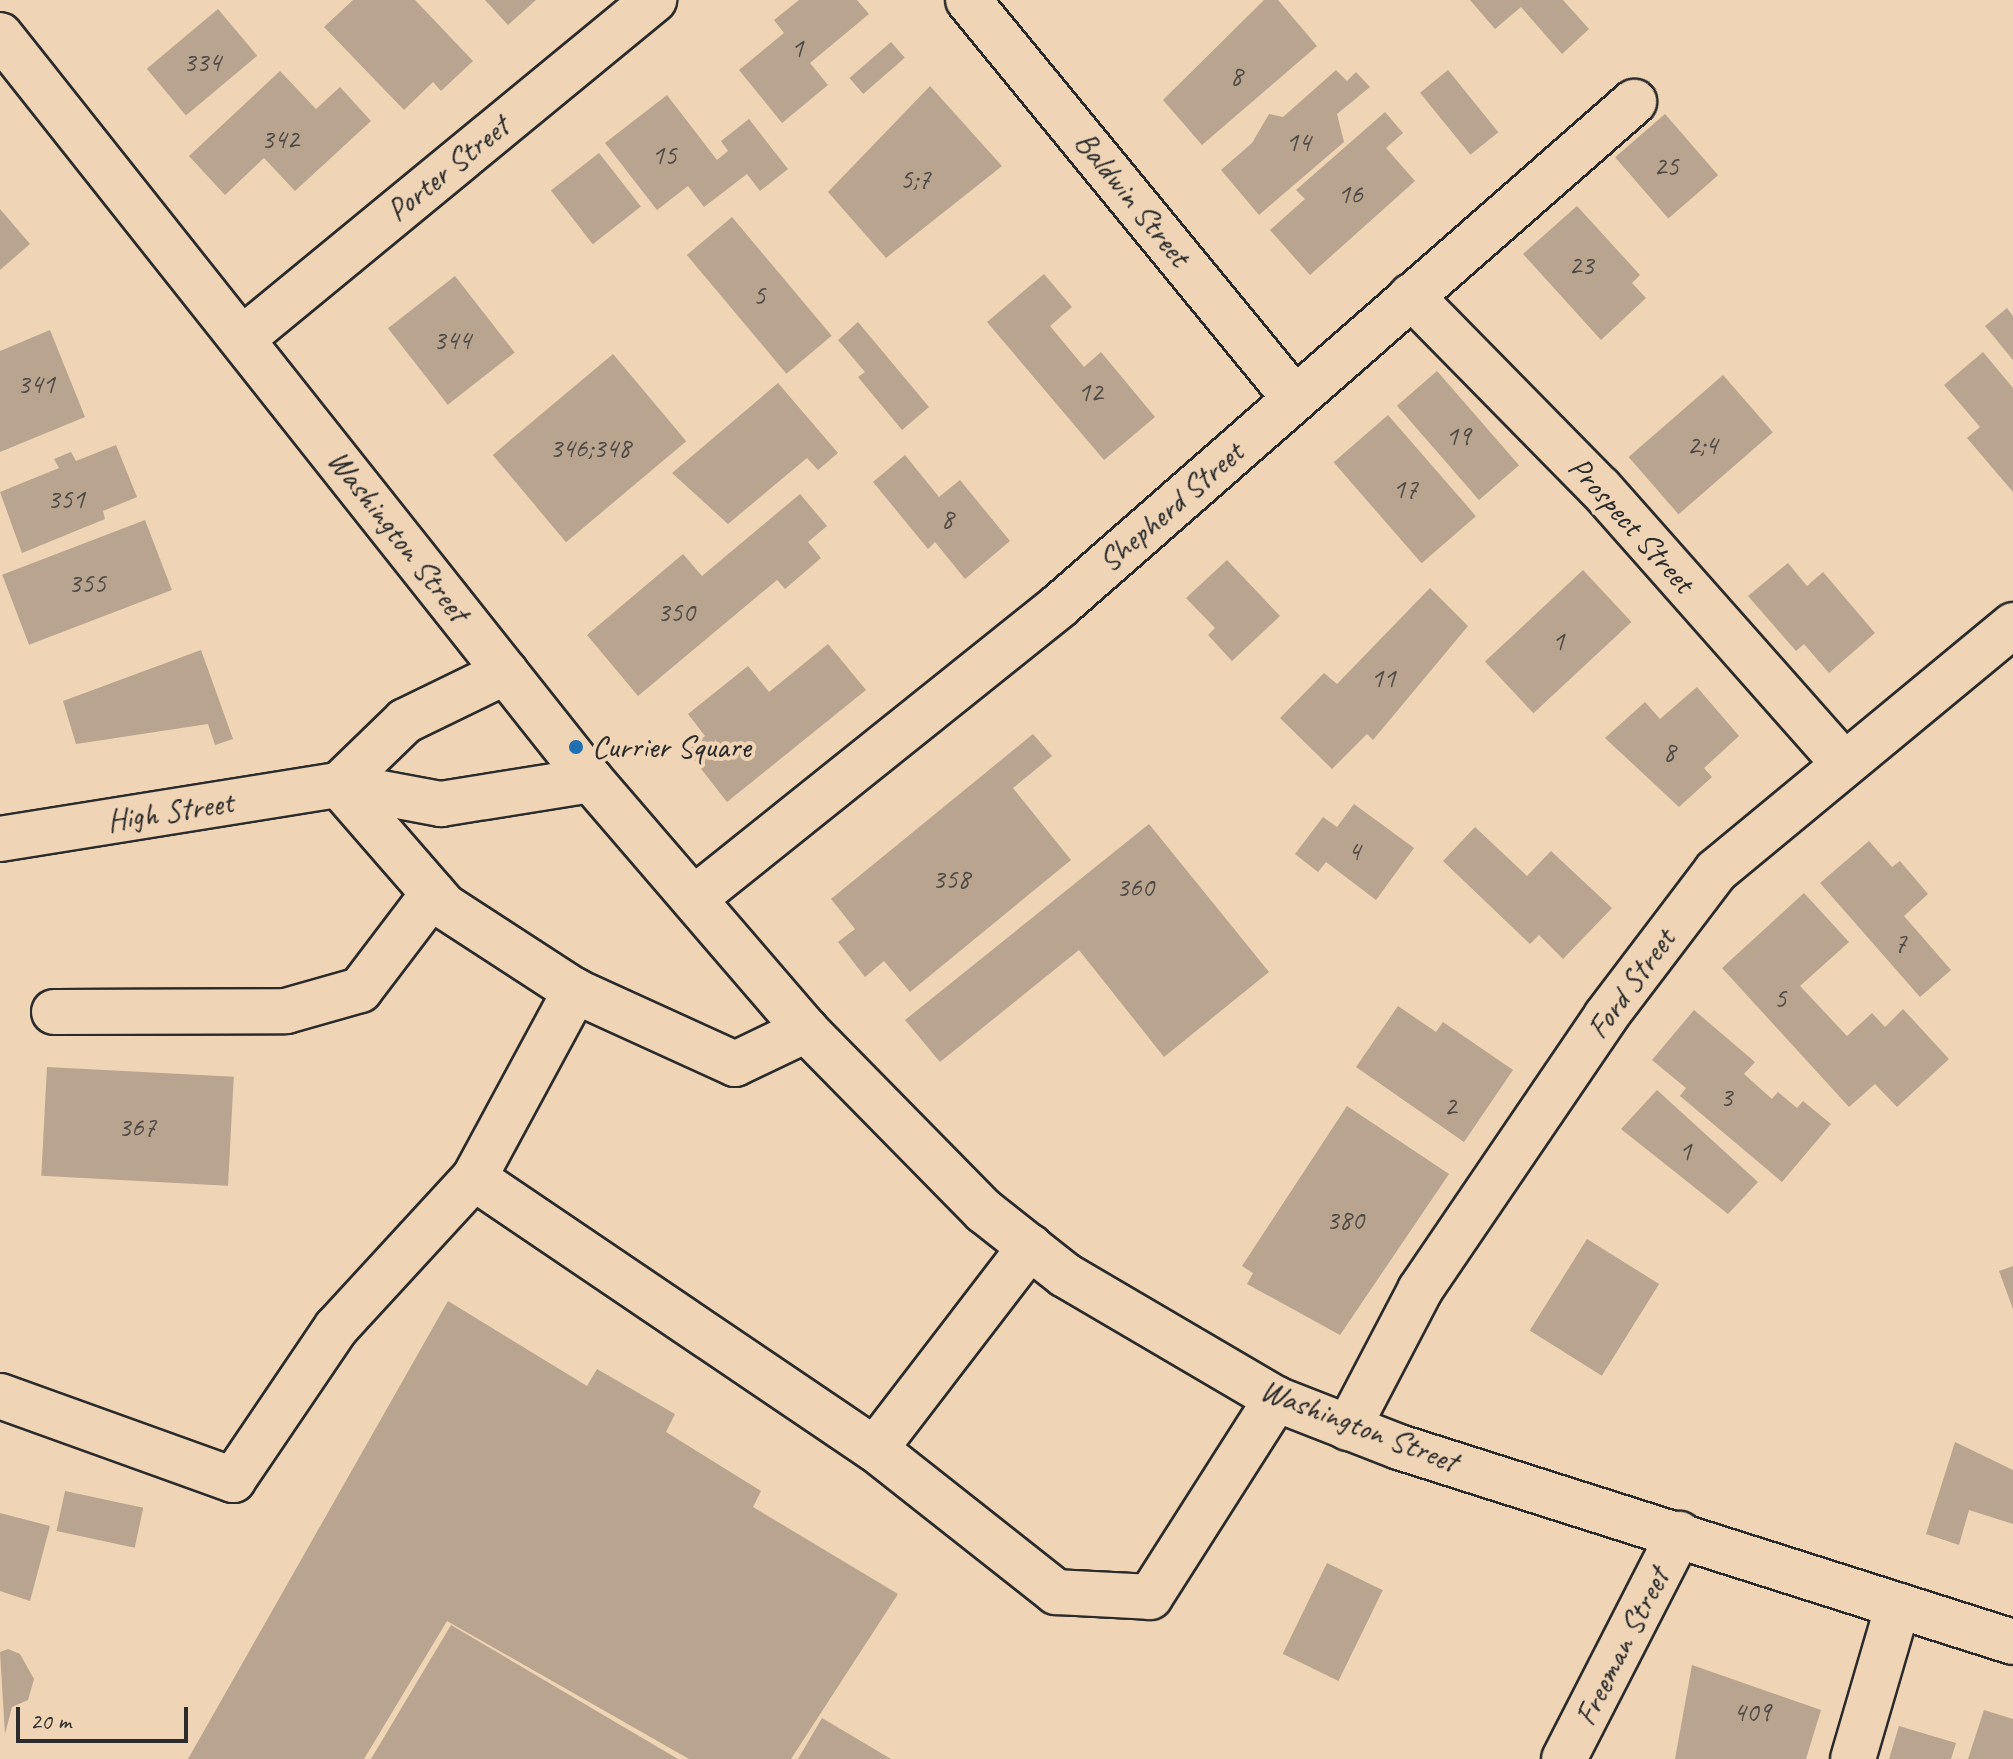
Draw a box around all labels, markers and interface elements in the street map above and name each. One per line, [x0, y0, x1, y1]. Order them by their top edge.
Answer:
house number: 1 [791, 31, 803, 65]
house number: 334 [183, 45, 221, 79]
house number: 8 [1230, 59, 1242, 93]
street label: Porter Street [379, 108, 517, 230]
house number: 342 [261, 122, 299, 156]
street label: Baldwin Street [1066, 124, 1198, 274]
house number: 14 [1285, 125, 1311, 159]
house number: 15 [651, 138, 677, 172]
house number: 25 [1653, 149, 1679, 183]
house number: 5;7 [900, 162, 930, 196]
house number: 16 [1337, 177, 1363, 211]
house number: 23 [1568, 248, 1594, 282]
house number: 5 [753, 278, 765, 312]
house number: 344 [433, 323, 471, 357]
house number: 341 [17, 367, 55, 401]
house number: 12 [1077, 375, 1103, 409]
house number: 19 [1445, 419, 1471, 453]
house number: 2;4 [1687, 428, 1717, 462]
house number: 346;348 [549, 431, 631, 465]
street label: Shepherd Street [1090, 433, 1252, 581]
street label: Washington Street [319, 442, 477, 630]
street label: Prospect Street [1560, 449, 1702, 601]
house number: 17 [1392, 472, 1418, 506]
house number: 351 [47, 482, 85, 516]
house number: 8 [941, 502, 953, 536]
house number: 355 [68, 566, 106, 600]
house number: 350 [657, 595, 695, 629]
house number: 1 [1552, 624, 1564, 658]
house number: 11 [1370, 661, 1396, 695]
place label: Currier Square [592, 728, 751, 766]
house number: 8 [1663, 735, 1675, 769]
marker: Currier Square [567, 738, 585, 756]
street label: High Street [104, 783, 236, 841]
house number: 4 [1348, 834, 1360, 868]
house number: 358 [932, 862, 970, 896]
house number: 360 [1116, 870, 1154, 904]
street label: Ford Street [1578, 921, 1684, 1047]
house number: 7 [1894, 926, 1906, 960]
house number: 5 [1774, 981, 1786, 1015]
house number: 3 [1720, 1080, 1732, 1114]
house number: 2 [1444, 1089, 1456, 1123]
house number: 367 [118, 1110, 156, 1144]
house number: 1 [1679, 1134, 1691, 1168]
house number: 380 [1326, 1203, 1364, 1237]
street label: Washington Street [1255, 1371, 1463, 1481]
street label: Freeman Street [1566, 1562, 1678, 1732]
scale bar [20, 1691, 192, 1741]
house number: 409 [1733, 1695, 1771, 1729]
text: 20 m [30, 1706, 71, 1736]

